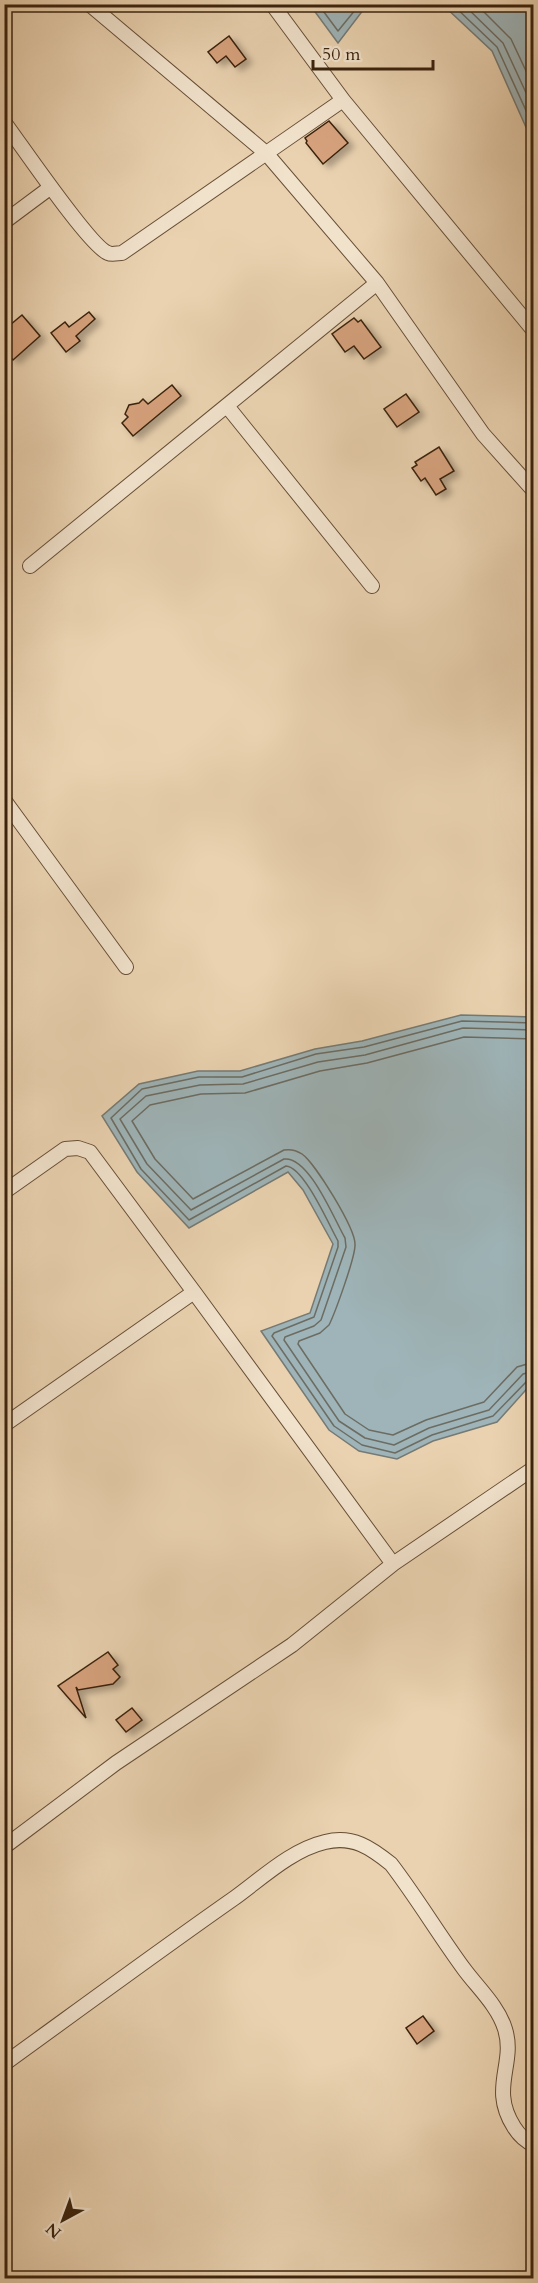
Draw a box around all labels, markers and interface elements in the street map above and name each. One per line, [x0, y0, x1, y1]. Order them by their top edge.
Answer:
scale bar [313, 33, 433, 71]
text: 50 m [322, 42, 361, 67]
north arrow [33, 2190, 93, 2250]
text: N [41, 2218, 66, 2243]

